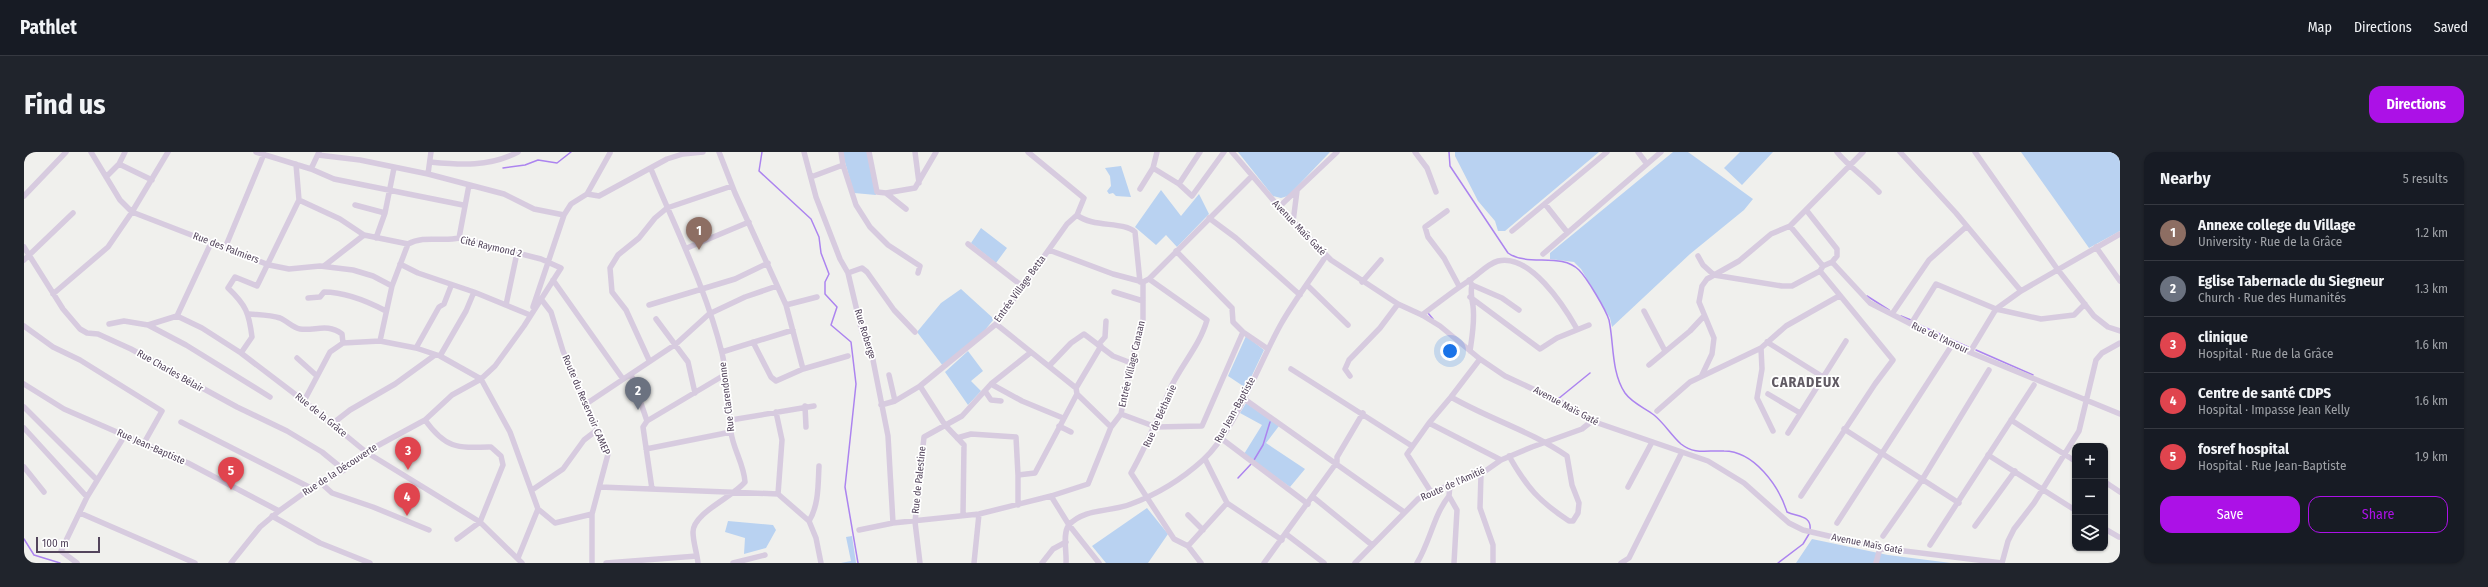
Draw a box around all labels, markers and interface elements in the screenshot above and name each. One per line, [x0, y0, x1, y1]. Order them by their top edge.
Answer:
text: Pathlet [20, 16, 77, 39]
text: Map [2308, 19, 2332, 36]
text: Directions [2354, 19, 2412, 36]
text: Saved [2434, 19, 2468, 36]
button: Directions [2369, 86, 2464, 123]
text: Find us [24, 88, 106, 121]
text: Nearby [2160, 168, 2211, 189]
text: 5 results [2403, 171, 2448, 186]
street label: Avenue Maïs Gaté [1270, 198, 1328, 258]
text: Annexe college du Village [2198, 216, 2356, 234]
pin: 1 [686, 217, 712, 250]
text: 1 [2170, 225, 2176, 240]
text: 1.2 km [2415, 225, 2448, 240]
street label: Rue des Palmiers [191, 230, 261, 266]
street label: Cité Raymond 2 [459, 234, 524, 260]
text: University · Rue de la Grâce [2198, 234, 2342, 249]
street label: Entrée Village Betta [992, 253, 1048, 325]
text: Eglise Tabernacle du Siegneur [2198, 272, 2384, 290]
text: 2 [2170, 281, 2176, 296]
text: 1.3 km [2415, 281, 2448, 296]
text: Church · Rue des Humanités [2198, 290, 2346, 305]
street label: Rue Roberge [852, 308, 878, 360]
street label: Entrée Village Canaan [1116, 320, 1148, 408]
street label: Rue de l'Amour [1909, 320, 1971, 357]
text: clinique [2198, 328, 2248, 346]
text: 3 [2170, 337, 2176, 352]
text: 1.6 km [2415, 337, 2448, 352]
your location [1440, 341, 1460, 361]
text: Hospital · Rue de la Grâce [2198, 346, 2333, 361]
street label: Rue Charles Bélair [135, 347, 206, 395]
street label: Route du Reservoir CAMEP [559, 353, 613, 457]
street label: Rue Clarendonne [717, 361, 737, 432]
district label: CARADEUX [1772, 374, 1840, 391]
street label: Rue Jean-Baptiste [1212, 375, 1258, 445]
pin: 2 [625, 377, 651, 410]
street label: Rue de Béthanie [1141, 383, 1179, 449]
street label: Avenue Maïs Gaté [1531, 384, 1601, 428]
text: Centre de santé CDPS [2198, 384, 2331, 402]
street label: Rue de la Grâce [293, 390, 349, 440]
text: 4 [2170, 393, 2176, 408]
text: 1.6 km [2415, 393, 2448, 408]
text: Hospital · Impasse Jean Kelly [2198, 402, 2350, 417]
street label: Rue Jean-Baptiste [115, 427, 187, 467]
pin: 3 [395, 437, 421, 470]
text: fosref hospital [2198, 440, 2289, 458]
street label: Rue de la Découverte [300, 441, 380, 499]
map controls [2072, 443, 2108, 551]
button: + [2072, 443, 2108, 479]
street label: Rue de Palestine [909, 446, 929, 514]
text: 5 [2170, 449, 2176, 464]
text: 1.9 km [2415, 449, 2448, 464]
pin: 5 [218, 457, 244, 490]
text: Hospital · Rue Jean-Baptiste [2198, 458, 2346, 473]
street label: Route de l'Amitié [1419, 464, 1487, 504]
button: − [2072, 479, 2108, 515]
pin: 4 [394, 483, 420, 516]
button: Save [2160, 496, 2300, 533]
button: Share [2308, 496, 2448, 533]
button: layers [2072, 515, 2108, 551]
street label: Avenue Maïs Gaté [1830, 531, 1904, 557]
scale bar [36, 535, 100, 554]
text: 100 m [42, 537, 69, 550]

